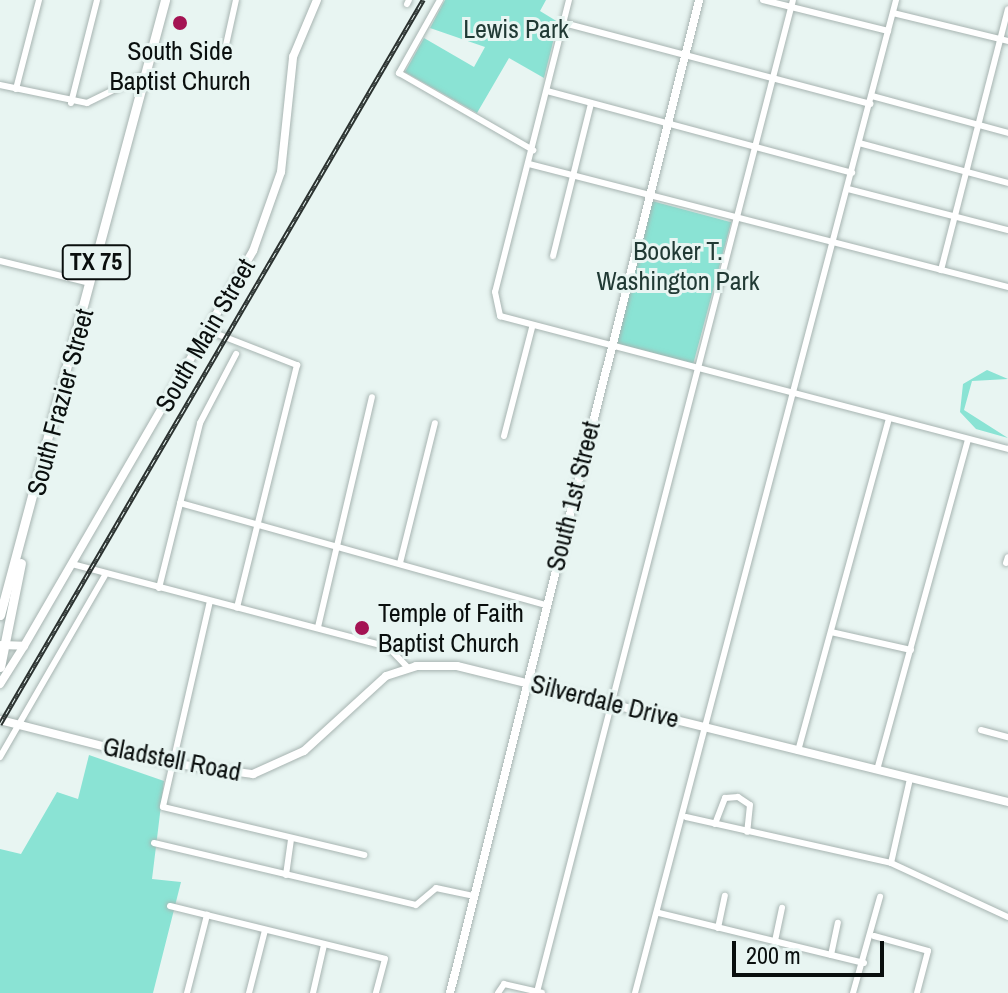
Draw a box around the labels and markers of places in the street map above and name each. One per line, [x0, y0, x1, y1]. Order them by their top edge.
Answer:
marker: South Side Baptist Church [171, 14, 189, 32]
place label: South Side Baptist Church [109, 35, 251, 96]
place label: Temple of Faith Baptist Church [378, 597, 524, 658]
marker: Temple of Faith Baptist Church [353, 619, 371, 637]

